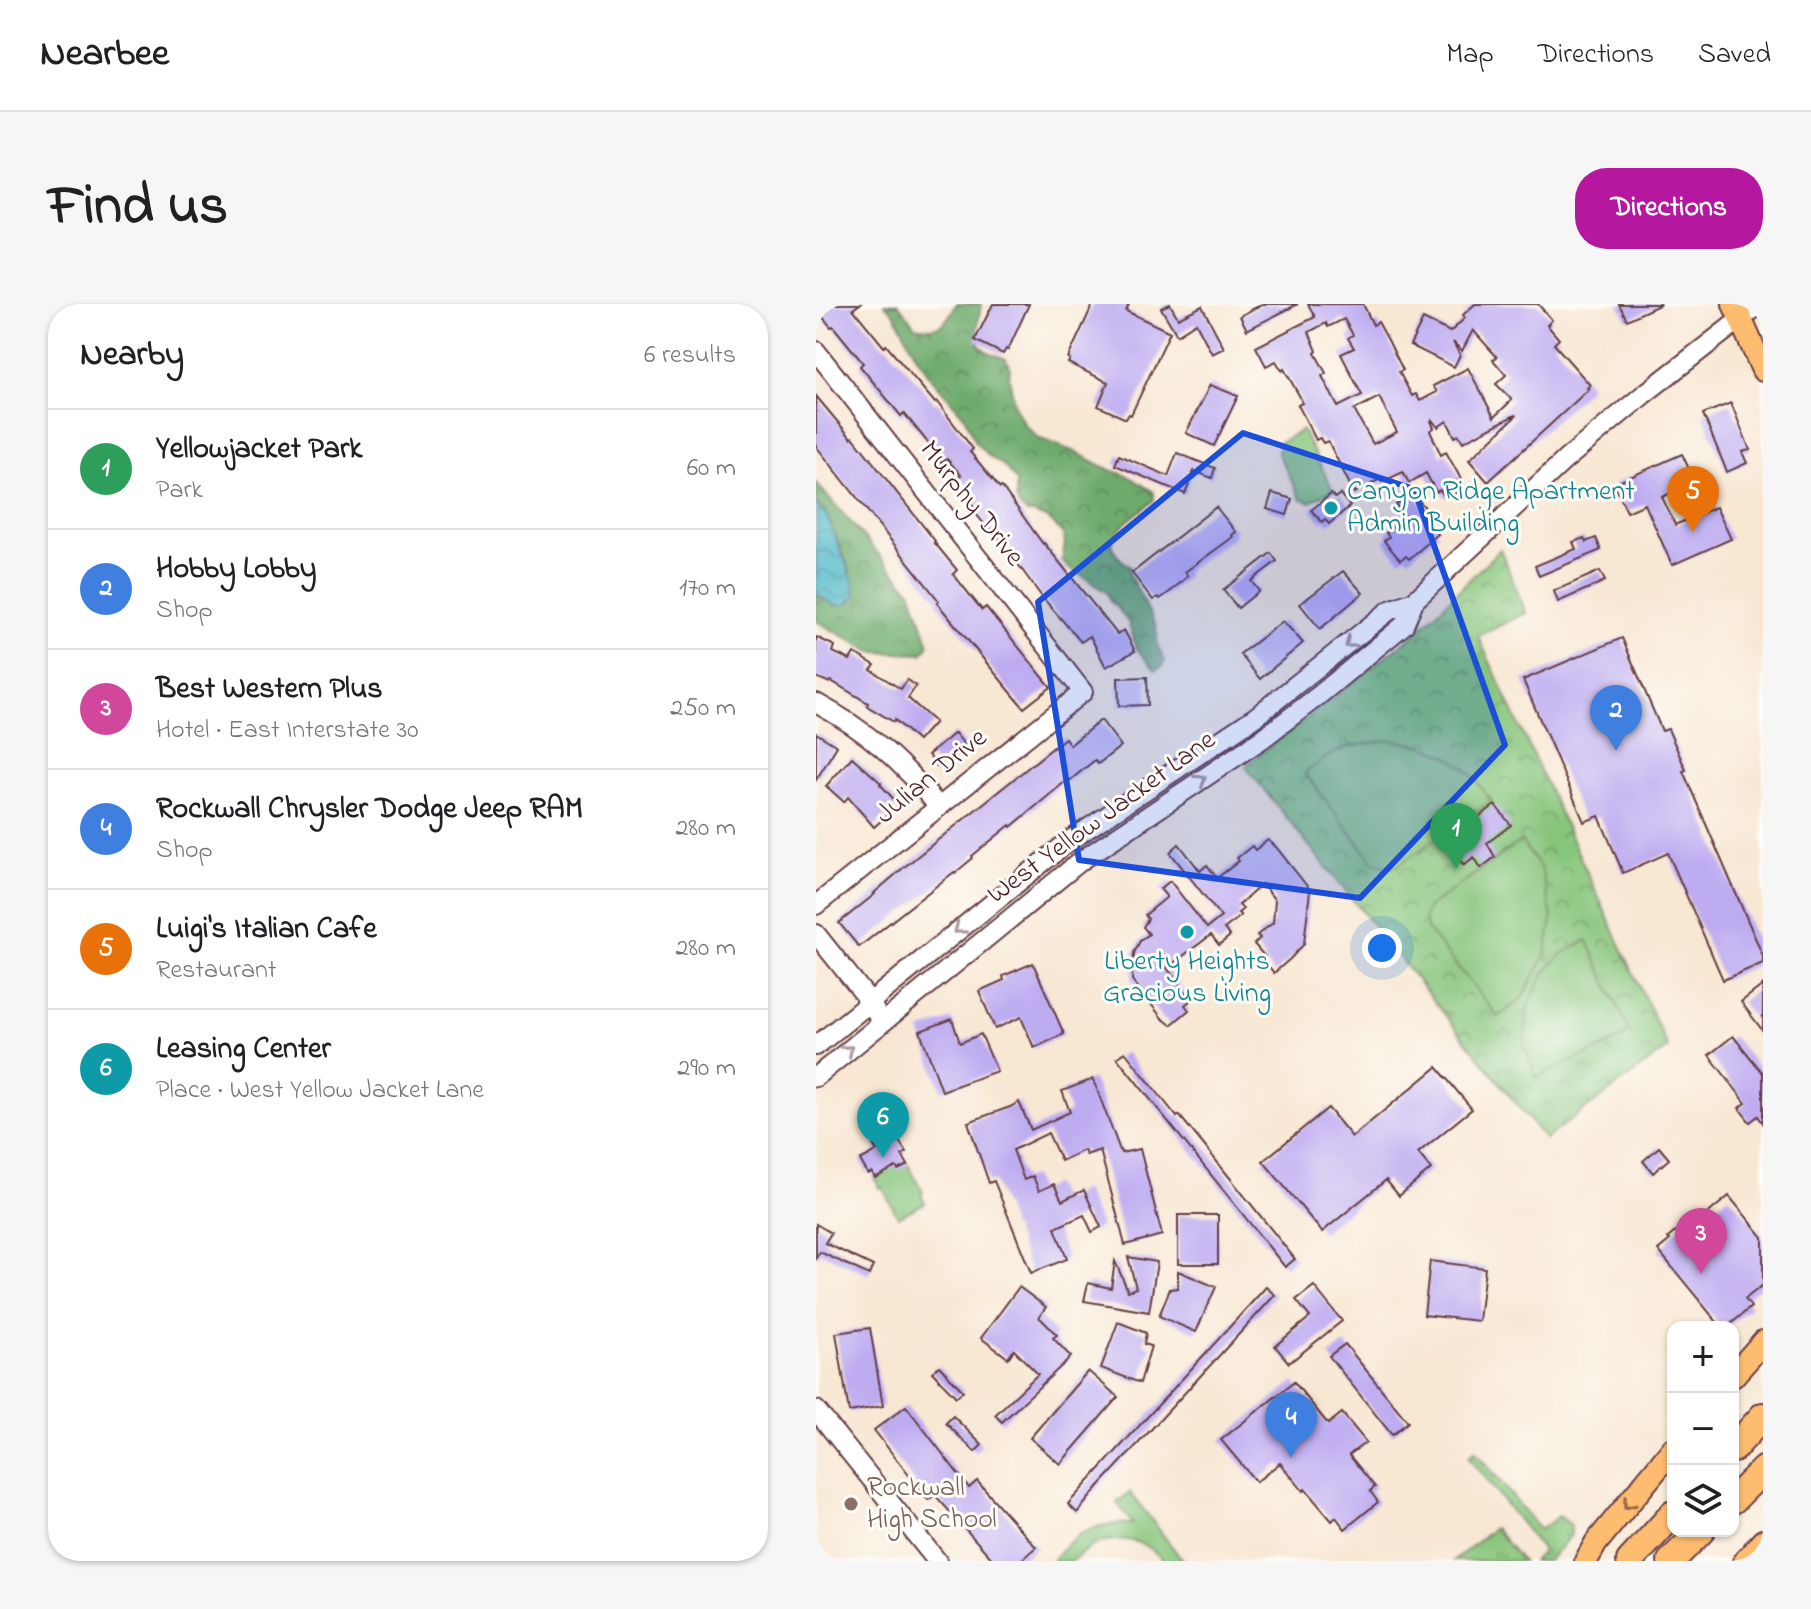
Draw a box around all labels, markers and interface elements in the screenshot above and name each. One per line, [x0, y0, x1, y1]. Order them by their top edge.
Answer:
text: Nearbee [40, 27, 169, 83]
text: Map [1446, 35, 1494, 76]
text: Directions [1538, 35, 1654, 76]
text: Saved [1698, 35, 1771, 76]
text: Find us [48, 168, 228, 249]
button: Directions [1575, 168, 1763, 249]
text: Nearby [80, 331, 184, 381]
text: 6 results [644, 337, 736, 375]
text: Yellowjacket Park [156, 428, 362, 472]
street label: Murphy Drive [909, 432, 1034, 576]
text: 1 [102, 450, 110, 488]
text: 60 m [687, 450, 736, 488]
pin: 5 [1667, 466, 1719, 532]
text: Park [156, 472, 203, 510]
place label: Canyon Ridge Apartment Admin Building [1347, 472, 1635, 545]
marker: Canyon Ridge Apartment Admin Building [1322, 499, 1340, 517]
text: Hobby Lobby [156, 548, 316, 592]
text: 2 [100, 570, 112, 608]
text: 170 m [679, 570, 736, 608]
text: Shop [156, 592, 213, 630]
one-way arrow [1345, 633, 1359, 648]
text: Best Western Plus [156, 668, 383, 712]
pin: 2 [1590, 685, 1642, 751]
text: 3 [101, 690, 111, 728]
text: 250 m [670, 690, 736, 728]
text: Hotel · East Interstate 30 [156, 712, 418, 750]
street label: Julian Drive [867, 719, 997, 835]
street label: West Yellow Jacket Lane [979, 721, 1225, 915]
one-way arrow [1192, 775, 1206, 790]
text: Rockwall Chrysler Dodge Jeep RAM [156, 788, 583, 832]
pin: 1 [1430, 803, 1482, 869]
text: 4 [101, 810, 111, 848]
text: 280 m [675, 810, 736, 848]
text: Shop [156, 832, 213, 870]
text: Luigi's Italian Cafe [156, 908, 377, 952]
one-way arrow [954, 919, 969, 933]
marker: Liberty Heights Gracious Living [1178, 923, 1196, 941]
your location [1362, 928, 1402, 968]
text: 5 [99, 930, 113, 968]
text: 280 m [675, 930, 736, 968]
place label: Liberty Heights Gracious Living [1103, 942, 1271, 1015]
text: Restaurant [156, 952, 276, 990]
text: Leasing Center [156, 1028, 331, 1072]
one-way arrow [839, 1045, 854, 1060]
text: 6 [100, 1050, 112, 1088]
text: 290 m [677, 1050, 736, 1088]
text: Place · West Yellow Jacket Lane [156, 1072, 484, 1110]
pin: 6 [857, 1092, 909, 1158]
pin: 3 [1675, 1208, 1727, 1274]
map controls [1667, 1321, 1739, 1537]
button: + [1667, 1321, 1739, 1393]
pin: 4 [1265, 1392, 1317, 1458]
button: − [1667, 1393, 1739, 1465]
button: layers [1667, 1465, 1739, 1537]
place label: Rockwall High School [867, 1468, 997, 1541]
marker: Rockwall High School [842, 1495, 860, 1513]
one-way arrow [1623, 1495, 1638, 1509]

